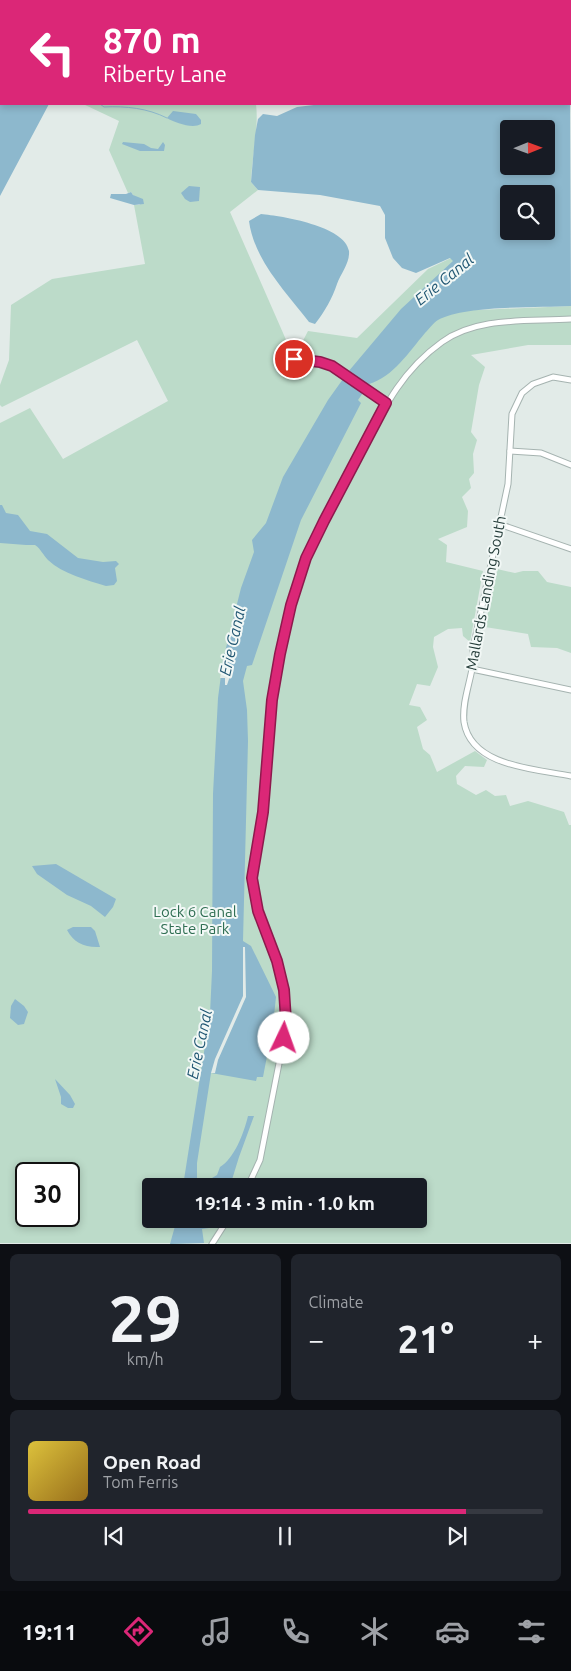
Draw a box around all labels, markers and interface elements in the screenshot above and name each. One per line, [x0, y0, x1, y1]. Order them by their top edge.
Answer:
icon: left [20, 20, 85, 85]
text: 870 m [103, 20, 201, 60]
text: Riberty Lane [103, 61, 227, 86]
north arrow [500, 120, 555, 175]
map controls [500, 120, 555, 240]
button: search [500, 185, 555, 240]
water label: Erie Canal [411, 249, 478, 308]
pin [273, 338, 315, 380]
icon: arrive [280, 345, 308, 373]
street label: Mallards Landing South [462, 514, 509, 672]
water label: Erie Canal [215, 604, 249, 678]
park label: Lock 6 Canal State Park [153, 903, 237, 937]
water label: Erie Canal [183, 1007, 215, 1081]
position arrow [257, 1011, 309, 1063]
speed limit sign: 30 [15, 1162, 80, 1227]
text: 19:14 · 3 min · 1.0 km [194, 1192, 375, 1214]
text: 29 [109, 1281, 182, 1354]
text: Climate [309, 1293, 364, 1311]
text: 21° [398, 1318, 454, 1360]
text: − [309, 1324, 324, 1355]
text: + [527, 1324, 543, 1355]
text: km/h [127, 1350, 164, 1368]
text: Open Road [103, 1451, 201, 1473]
text: Tom Ferris [103, 1473, 178, 1491]
icon: previous [100, 1522, 128, 1550]
icon: pause [271, 1522, 299, 1550]
icon: next [443, 1522, 471, 1550]
icon: directions [121, 1614, 156, 1649]
icon: music [199, 1614, 234, 1649]
icon: phone [278, 1614, 313, 1649]
icon: climate [357, 1614, 392, 1649]
icon: car [435, 1614, 470, 1649]
icon: filters [514, 1614, 549, 1649]
text: 19:11 [22, 1619, 77, 1644]

